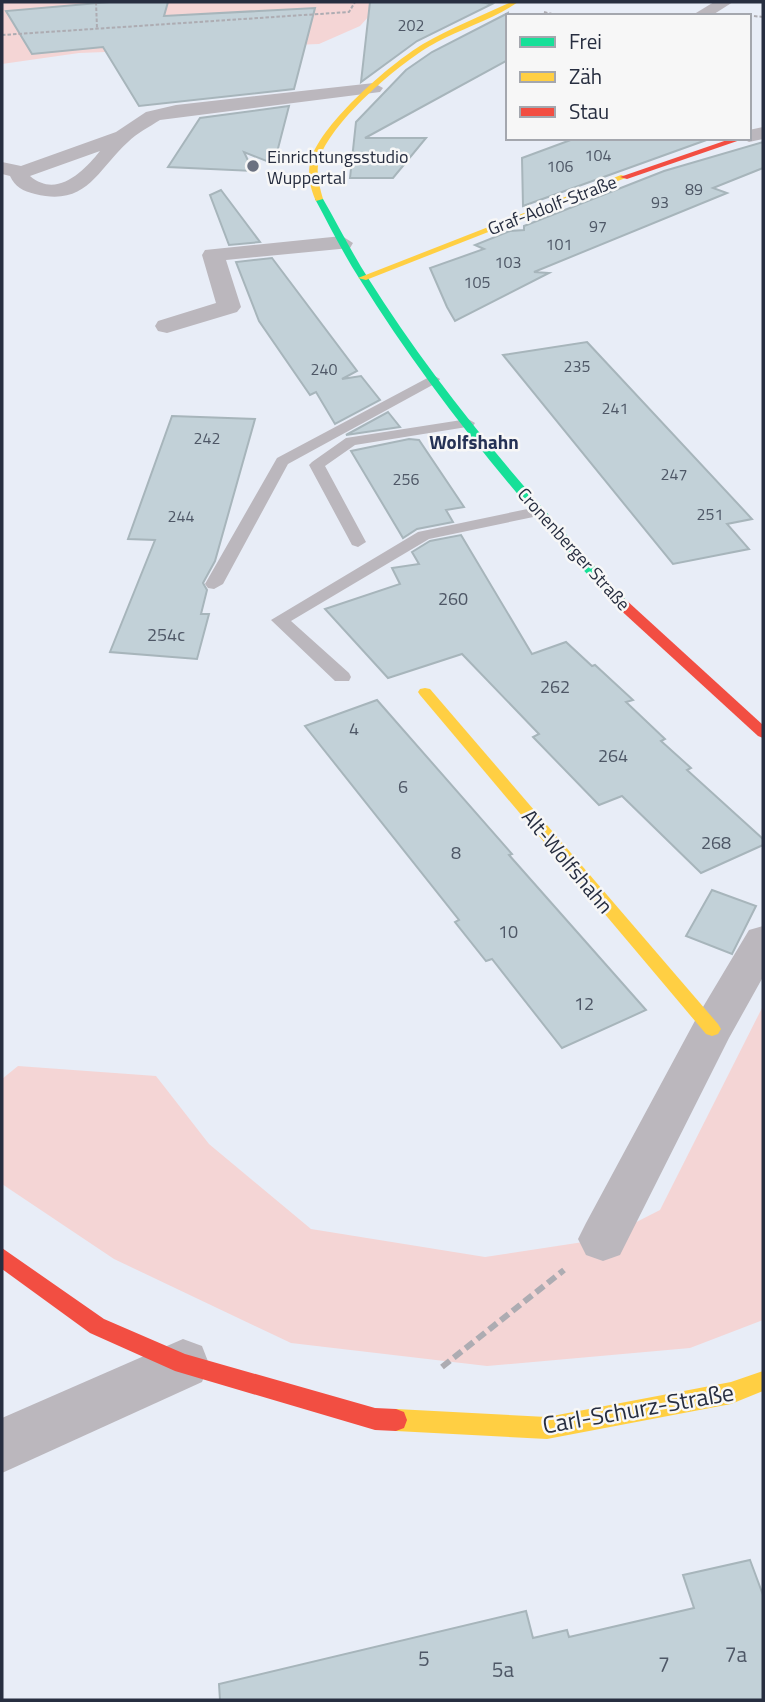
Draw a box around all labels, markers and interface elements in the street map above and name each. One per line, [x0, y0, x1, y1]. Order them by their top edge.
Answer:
house number: 202 [398, 13, 424, 37]
legend [506, 14, 751, 140]
text: Frei [569, 25, 602, 57]
text: Zäh [569, 60, 602, 92]
text: Stau [569, 95, 609, 127]
place label: Einrichtungsstudio Wuppertal [267, 143, 409, 191]
house number: 104 [585, 143, 611, 167]
house number: 106 [547, 154, 573, 178]
marker: Einrichtungsstudio Wuppertal [245, 158, 261, 174]
street label: Graf-Adolf-Straße [484, 168, 620, 242]
house number: 89 [685, 177, 703, 201]
house number: 93 [651, 190, 669, 214]
house number: 97 [589, 214, 607, 238]
house number: 101 [546, 232, 572, 256]
house number: 103 [495, 250, 521, 274]
house number: 105 [464, 270, 490, 294]
house number: 235 [564, 354, 590, 378]
house number: 240 [311, 357, 337, 381]
house number: 241 [602, 396, 628, 420]
house number: 242 [194, 426, 220, 450]
district label: Wolfshahn [429, 427, 519, 456]
house number: 247 [661, 462, 687, 486]
house number: 256 [393, 467, 419, 491]
street label: Cronenberger Straße [511, 481, 637, 617]
house number: 251 [697, 502, 723, 526]
house number: 244 [168, 504, 194, 528]
house number: 260 [438, 585, 468, 612]
house number: 254c [147, 621, 185, 648]
house number: 262 [540, 673, 570, 700]
house number: 4 [349, 715, 359, 742]
house number: 264 [598, 742, 628, 769]
house number: 6 [398, 773, 408, 800]
street label: Alt-Wolfshahn [515, 802, 621, 920]
house number: 268 [701, 829, 731, 856]
house number: 8 [451, 839, 461, 866]
house number: 10 [498, 918, 518, 945]
house number: 12 [574, 990, 594, 1017]
street label: Carl-Schurz-Straße [540, 1373, 736, 1443]
house number: 7a [725, 1638, 748, 1670]
house number: 5 [418, 1642, 430, 1674]
house number: 7 [658, 1648, 670, 1680]
house number: 5a [492, 1653, 515, 1685]

